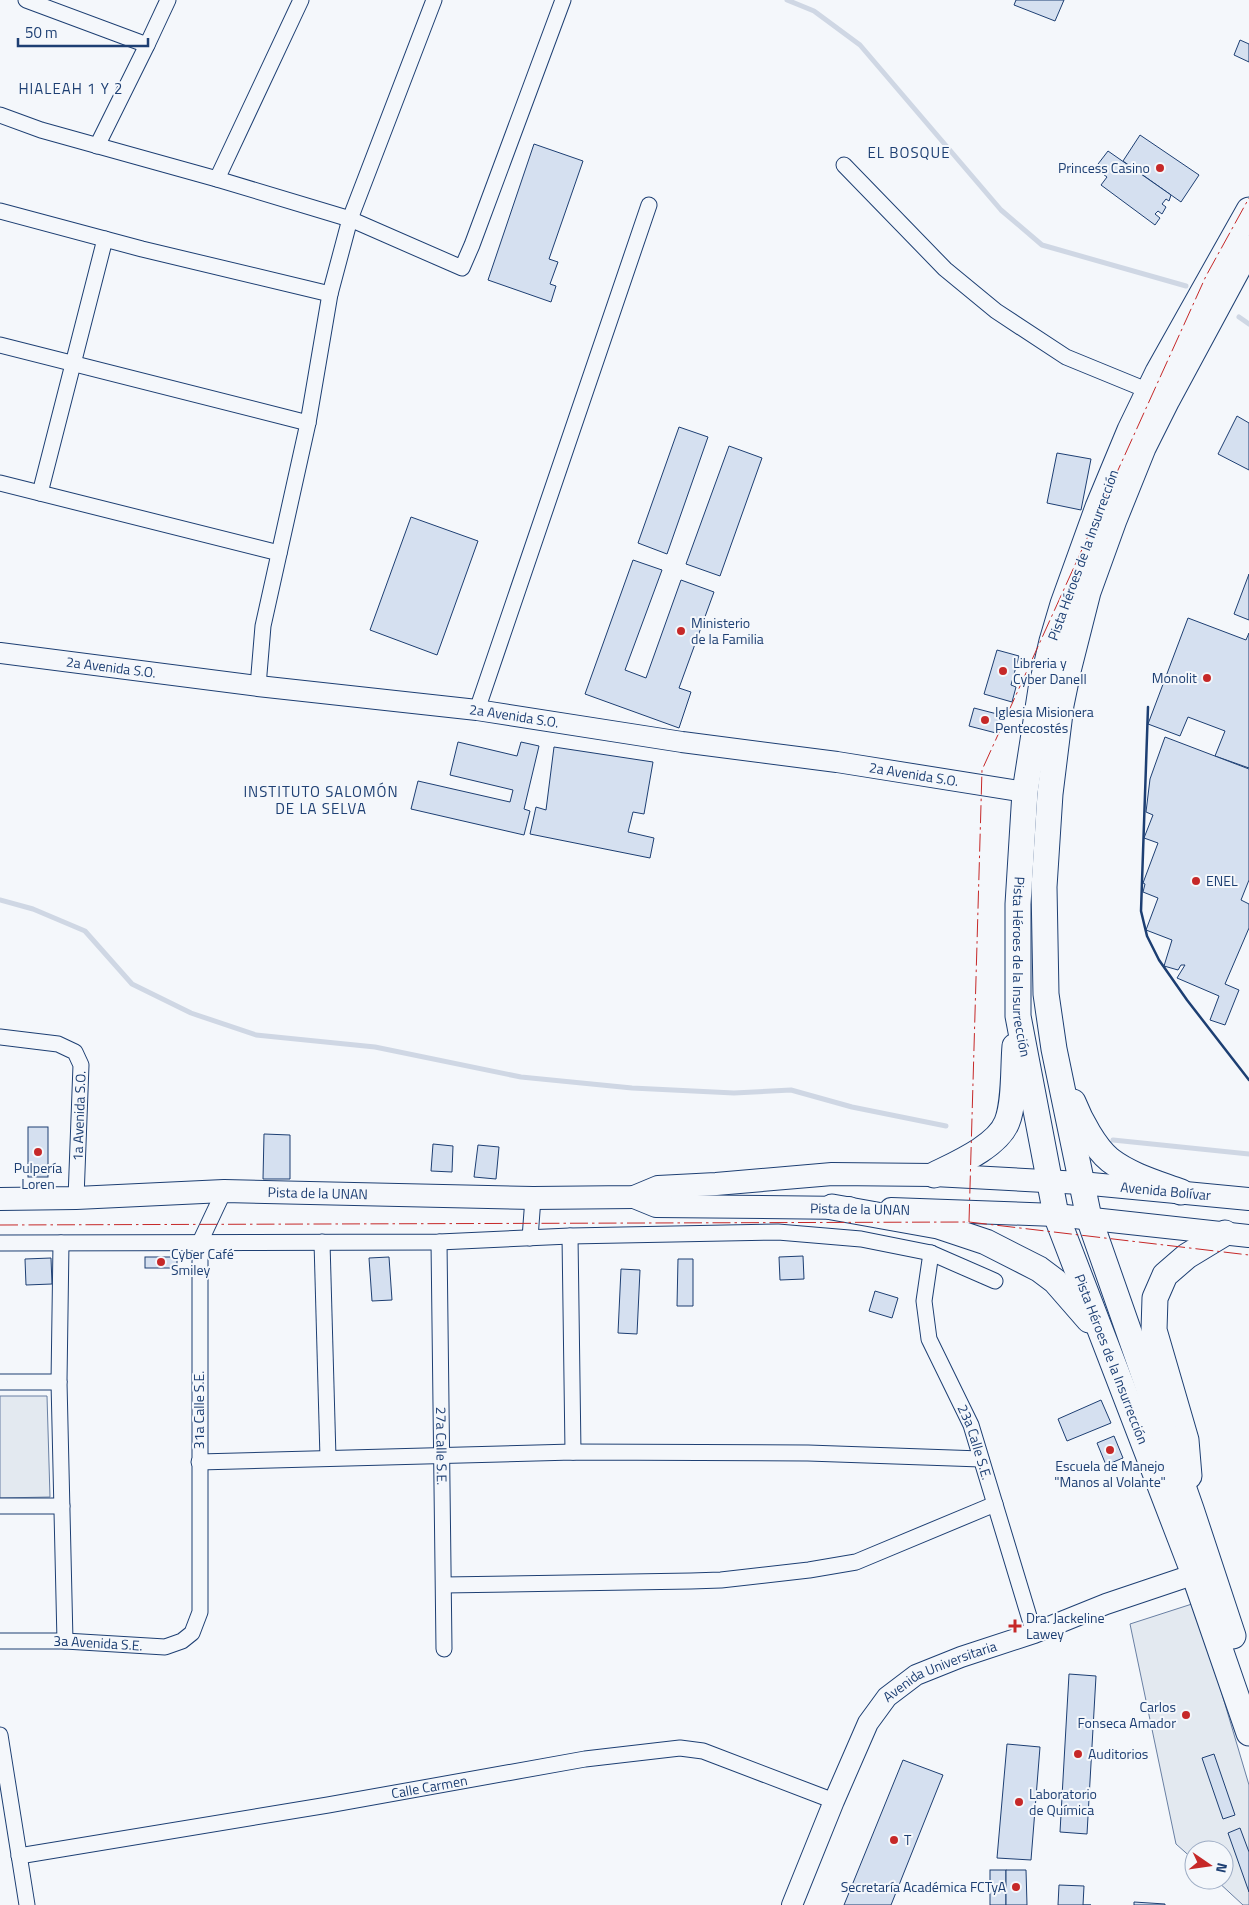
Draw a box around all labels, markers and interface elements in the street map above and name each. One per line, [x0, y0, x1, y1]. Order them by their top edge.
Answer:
scale bar [18, 15, 148, 47]
text: 50 m [25, 21, 58, 44]
district label: HIALEAH 1 Y 2 [18, 77, 124, 100]
district label: EL BOSQUE [868, 141, 950, 164]
place label: Princess Casino [1058, 157, 1150, 178]
marker: Princess Casino [1154, 162, 1166, 174]
street label: Pista Héroes de la Insurrección [1042, 466, 1123, 643]
place label: Ministerio de la Familia [691, 612, 764, 649]
marker: Ministerio de la Familia [675, 625, 687, 637]
street label: 2a Avenida S.O. [65, 651, 157, 683]
place label: Libreria y Cyber Danell [1013, 652, 1087, 689]
marker: Libreria y Cyber Danell [997, 665, 1009, 677]
place label: Monolit [1152, 667, 1197, 688]
marker: Monolit [1201, 672, 1213, 684]
street label: 2a Avenida S.O. [468, 698, 561, 733]
place label: Iglesia Misionera Pentecostés [995, 701, 1094, 738]
marker: Iglesia Misionera Pentecostés [979, 714, 991, 726]
street label: 2a Avenida S.O. [868, 756, 960, 791]
district label: INSTITUTO SALOMÓN DE LA SELVA [243, 780, 399, 820]
place label: ENEL [1206, 870, 1238, 891]
marker: ENEL [1190, 875, 1202, 887]
street label: Pista Héroes de la Insurrección [1008, 876, 1037, 1059]
street label: 1a Avenida S.O. [66, 1070, 91, 1162]
marker: Pulpería Loren [32, 1146, 44, 1158]
place label: Pulpería Loren [14, 1157, 62, 1194]
street label: Avenida Bolívar [1120, 1176, 1212, 1205]
street label: Pista de la UNAN [267, 1181, 368, 1204]
street label: Pista de la UNAN [810, 1197, 910, 1220]
place label: Cyber Café Smiley [171, 1243, 234, 1280]
marker: Cyber Café Smiley [155, 1256, 167, 1268]
street label: Pista Héroes de la Insurrección [1070, 1271, 1154, 1447]
street label: 31a Calle S.E. [188, 1371, 209, 1449]
street label: 23a Calle S.E. [952, 1401, 998, 1482]
street label: 27a Calle S.E. [431, 1407, 453, 1485]
marker: Escuela de Manejo "Manos al Volante" [1104, 1444, 1116, 1456]
place label: Escuela de Manejo "Manos al Volante" [1054, 1455, 1166, 1492]
place label: Dra. Jackeline Lawey [1026, 1607, 1105, 1644]
marker: Dra. Jackeline Lawey [1008, 1619, 1022, 1633]
street label: 3a Avenida S.E. [53, 1630, 143, 1656]
street label: Avenida Universitaria [878, 1635, 999, 1707]
place label: Carlos Fonseca Amador [1077, 1696, 1176, 1733]
marker: Carlos Fonseca Amador [1180, 1709, 1192, 1721]
place label: Auditorios [1088, 1743, 1148, 1764]
marker: Auditorios [1072, 1748, 1084, 1760]
street label: Calle Carmen [389, 1769, 469, 1804]
place label: Laboratorio de Química [1029, 1783, 1097, 1820]
marker: Laboratorio de Química [1013, 1796, 1025, 1808]
place label: T [904, 1829, 912, 1850]
marker: T [888, 1834, 900, 1846]
north arrow [1184, 1840, 1234, 1890]
text: N [1211, 1861, 1233, 1875]
place label: Secretaría Académica FCTyA [841, 1876, 1007, 1897]
marker: Secretaría Académica FCTyA [1010, 1881, 1022, 1893]

